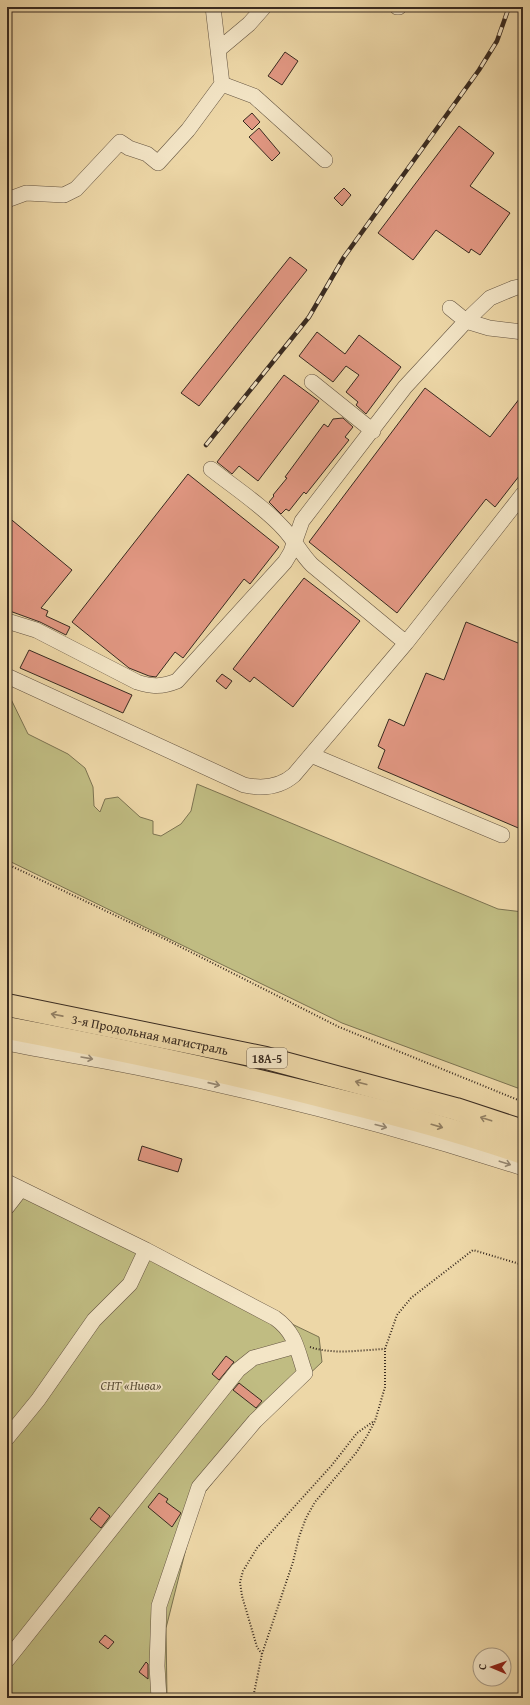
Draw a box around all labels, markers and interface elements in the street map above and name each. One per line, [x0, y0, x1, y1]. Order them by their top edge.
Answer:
street label: 3-я Продольная магистраль [70, 1009, 230, 1060]
one-way arrow [50, 1011, 63, 1019]
road number: 18А-5 [247, 1048, 287, 1068]
one-way arrow [80, 1054, 93, 1062]
one-way arrow [355, 1078, 368, 1086]
one-way arrow [207, 1081, 220, 1089]
one-way arrow [480, 1115, 493, 1122]
one-way arrow [374, 1123, 387, 1130]
one-way arrow [430, 1123, 443, 1130]
one-way arrow [499, 1159, 511, 1167]
park label: СНТ «Нива» [100, 1376, 162, 1395]
north arrow [472, 1647, 512, 1687]
text: С [474, 1663, 490, 1670]

